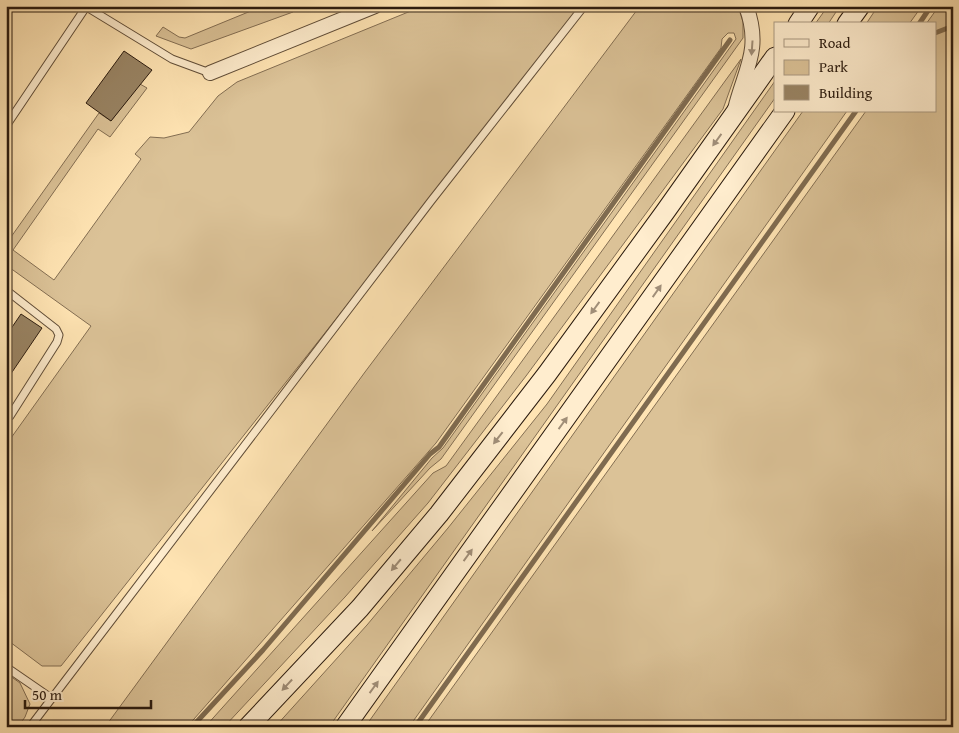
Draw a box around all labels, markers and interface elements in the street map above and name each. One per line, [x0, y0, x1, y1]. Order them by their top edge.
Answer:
legend [774, 22, 936, 112]
text: Road [819, 32, 850, 53]
one-way arrow [748, 40, 756, 56]
text: Park [819, 56, 848, 77]
text: Building [819, 82, 873, 103]
one-way arrow [712, 133, 722, 147]
one-way arrow [652, 284, 662, 297]
one-way arrow [590, 301, 600, 315]
one-way arrow [558, 416, 568, 430]
one-way arrow [493, 431, 503, 445]
one-way arrow [463, 549, 474, 562]
one-way arrow [391, 559, 402, 571]
scale bar [25, 678, 151, 710]
one-way arrow [281, 679, 293, 691]
one-way arrow [369, 680, 379, 694]
text: 50 m [32, 684, 63, 705]

